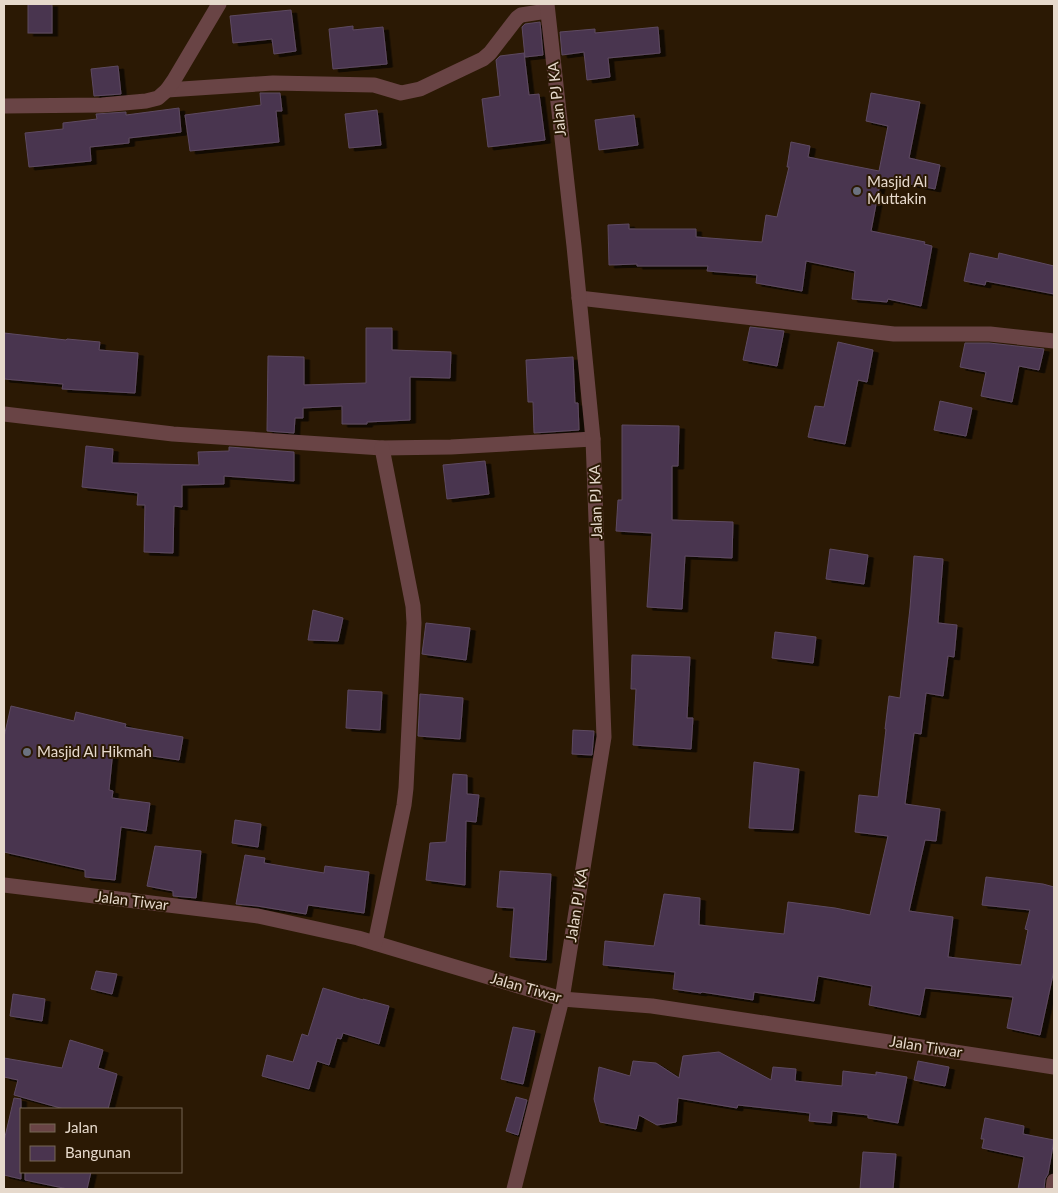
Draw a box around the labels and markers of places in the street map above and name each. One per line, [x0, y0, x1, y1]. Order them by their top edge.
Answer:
place label: Masjid Al Muttakin [867, 172, 927, 207]
marker: Masjid Al Muttakin [851, 185, 863, 197]
place label: Masjid Al Hikmah [37, 742, 152, 760]
marker: Masjid Al Hikmah [21, 746, 33, 758]

